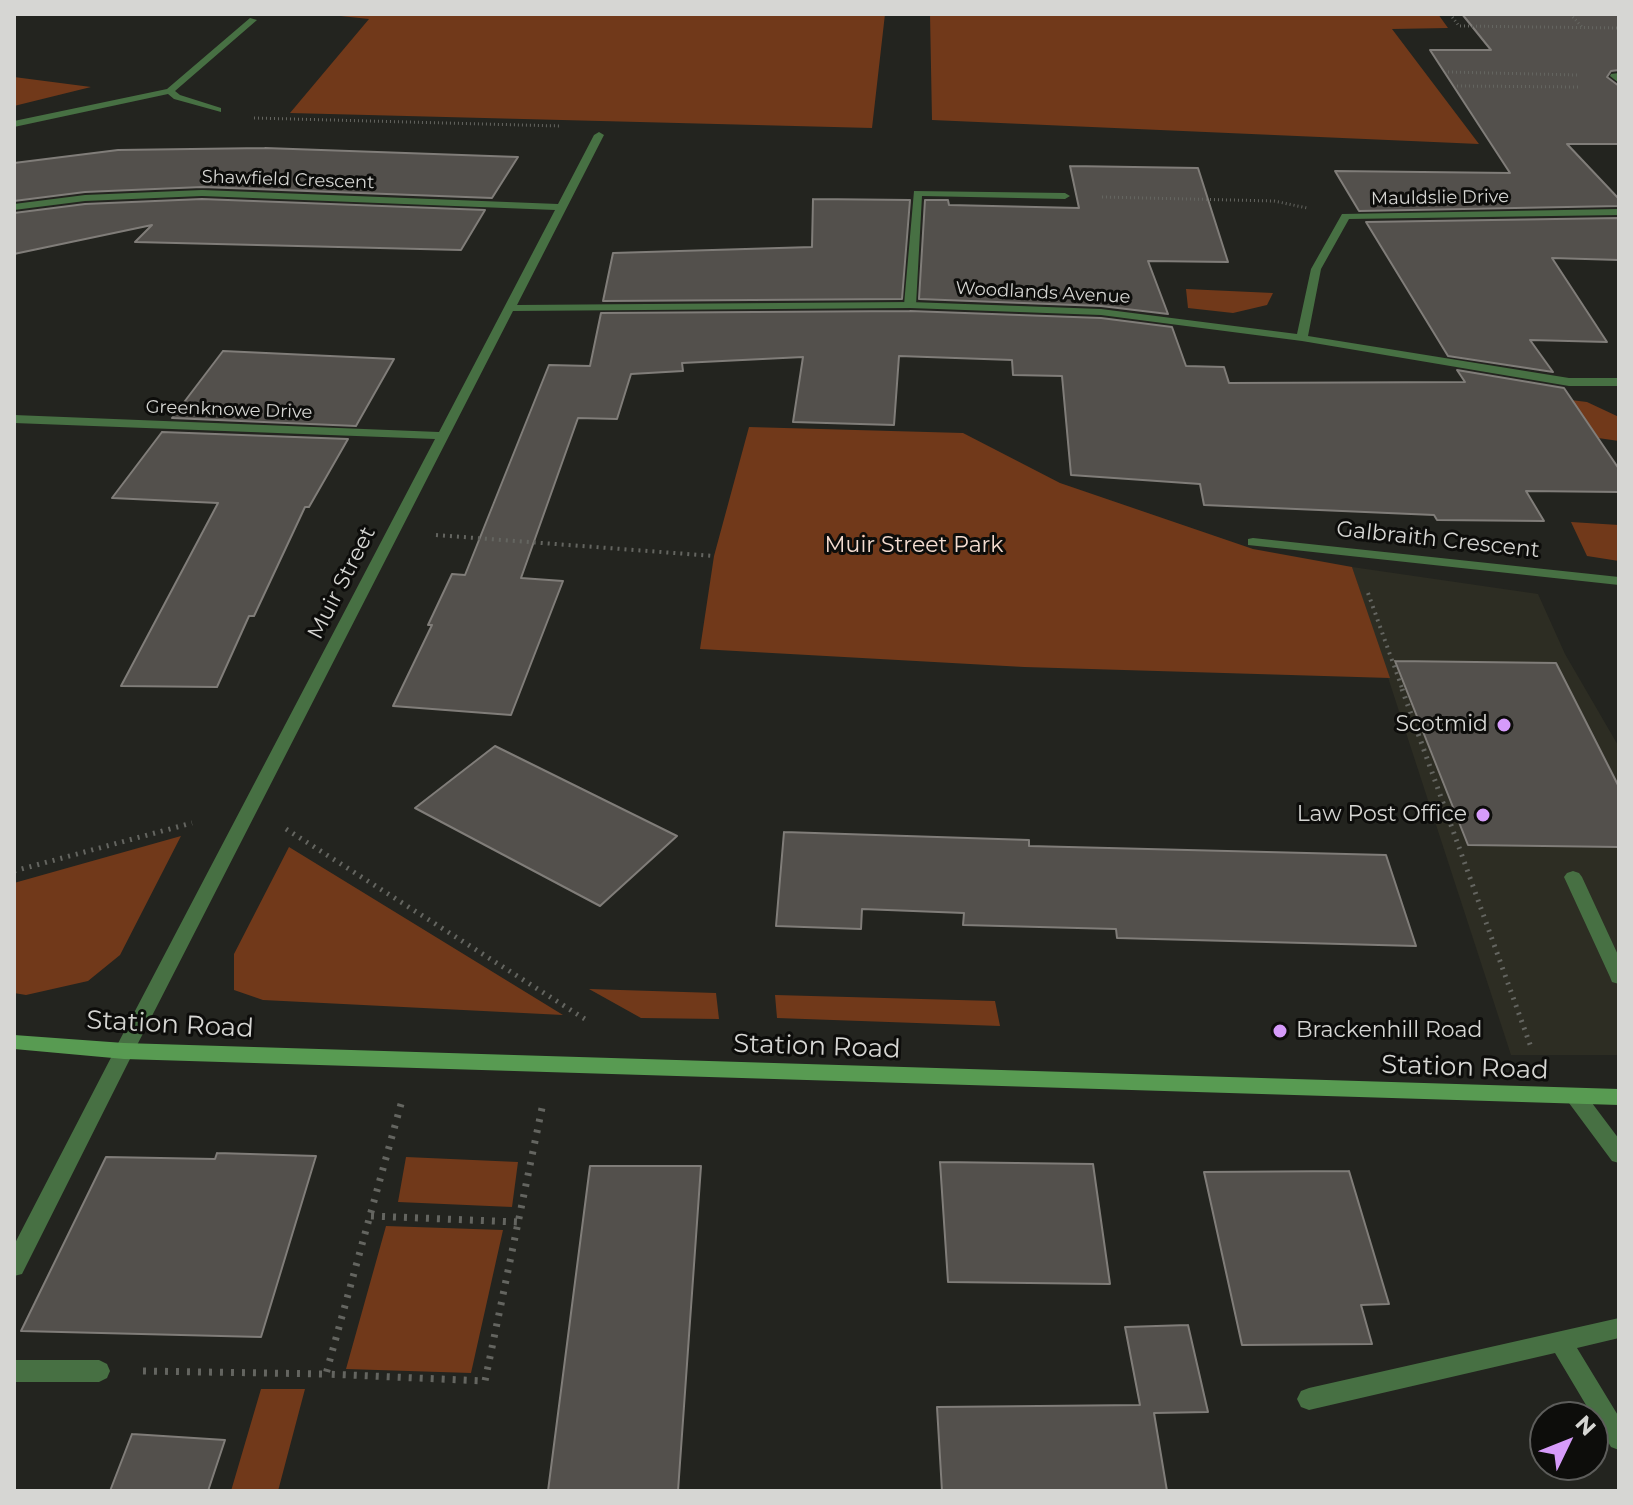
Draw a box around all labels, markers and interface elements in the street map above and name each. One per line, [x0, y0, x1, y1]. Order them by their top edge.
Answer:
street label: Shawfield Crescent [201, 166, 375, 194]
street label: Mauldslie Drive [1371, 186, 1509, 210]
street label: Woodlands Avenue [955, 278, 1131, 308]
street label: Greenknowe Drive [145, 396, 313, 424]
street label: Galbraith Crescent [1335, 516, 1541, 564]
street label: Muir Street [302, 522, 382, 644]
park label: Muir Street Park [825, 533, 1003, 559]
place label: Scotmid [1395, 712, 1488, 738]
marker: Scotmid [1495, 716, 1513, 734]
place label: Law Post Office [1297, 802, 1467, 828]
marker: Law Post Office [1474, 806, 1492, 824]
street label: Station Road [86, 1005, 254, 1045]
place label: Brackenhill Road [1296, 1018, 1482, 1044]
marker: Brackenhill Road [1271, 1022, 1289, 1040]
street label: Station Road [733, 1028, 901, 1066]
street label: Station Road [1381, 1049, 1549, 1087]
north arrow [1529, 1401, 1609, 1481]
text: N [1570, 1410, 1601, 1441]

